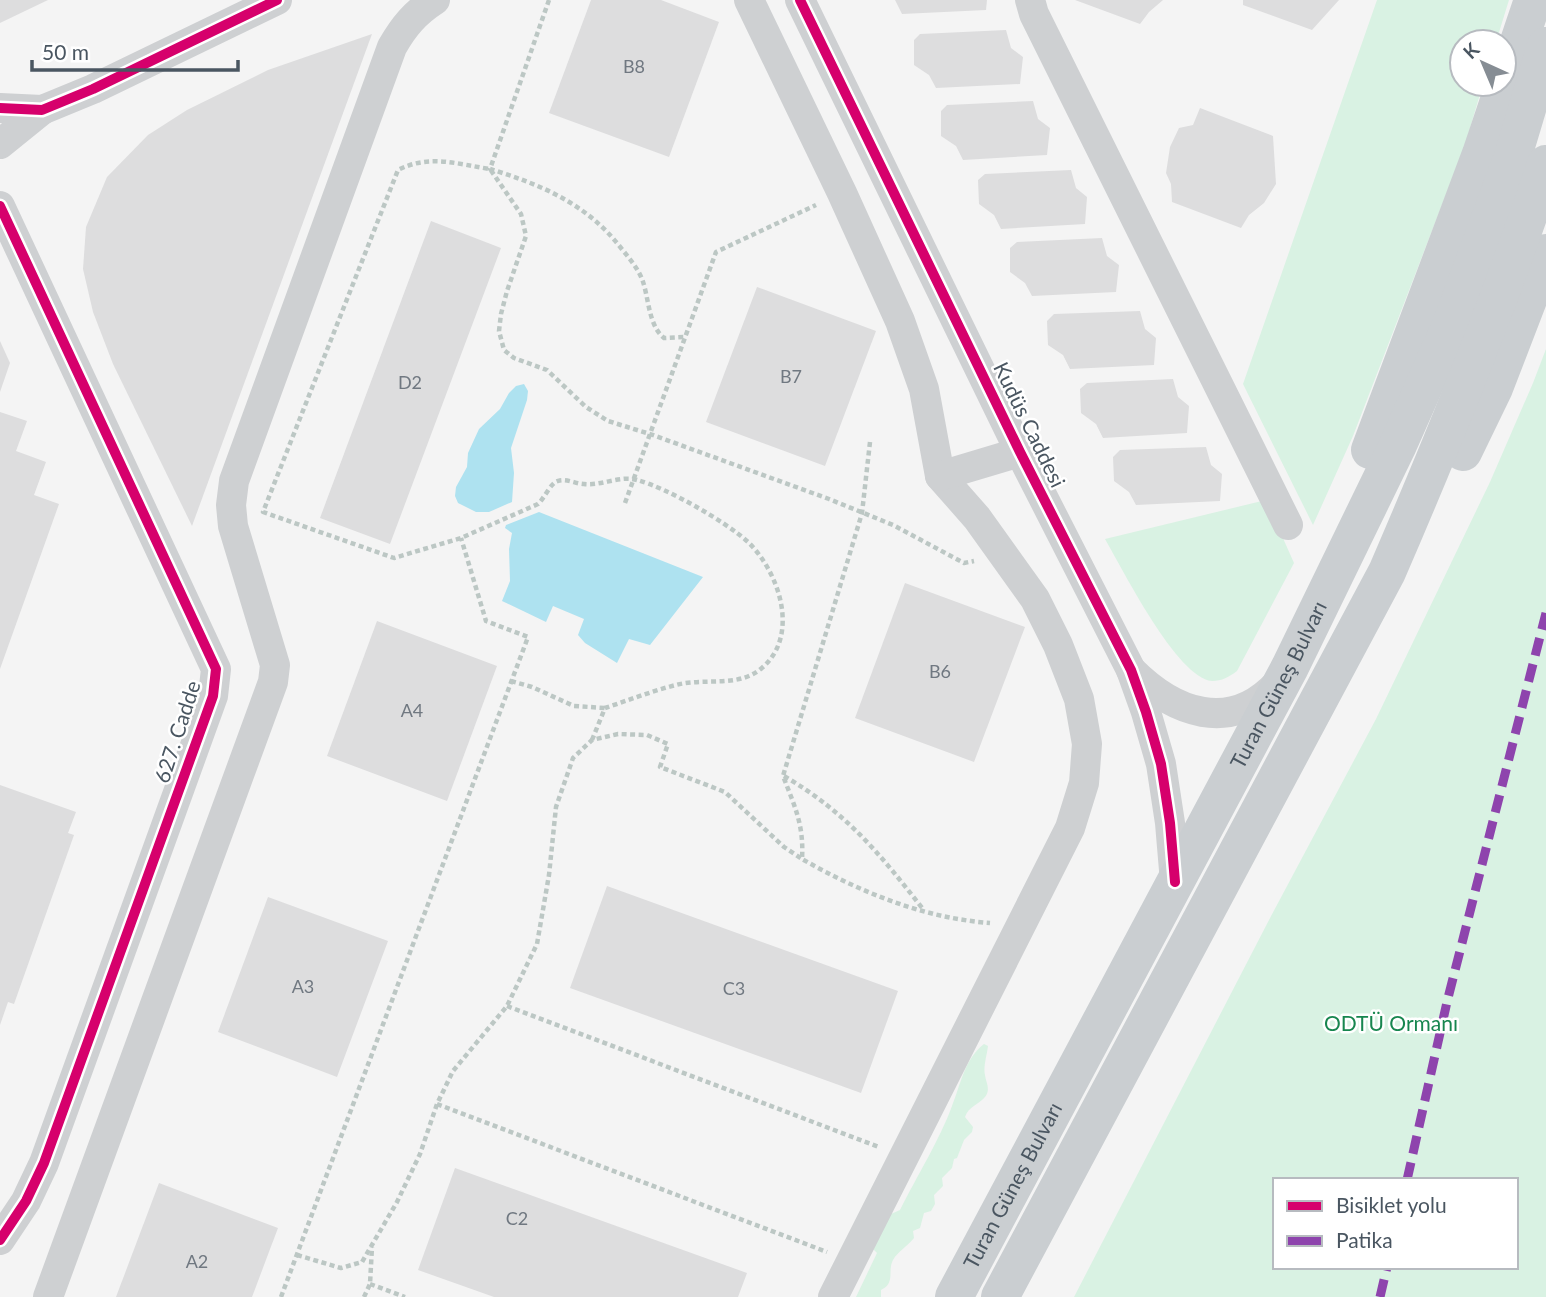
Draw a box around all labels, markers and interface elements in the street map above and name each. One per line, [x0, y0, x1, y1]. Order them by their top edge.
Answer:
scale bar [32, 28, 238, 72]
north arrow [1448, 28, 1518, 98]
text: K [1458, 37, 1484, 63]
text: 50 m [42, 39, 89, 64]
house number: B8 [623, 55, 645, 77]
street label: Kudüs Caddesi [989, 358, 1071, 491]
house number: B7 [780, 365, 802, 387]
house number: D2 [398, 371, 422, 393]
street label: Turan Güneş Bulvarı [1224, 597, 1331, 772]
house number: B6 [929, 660, 951, 682]
street label: 627. Cadde [148, 677, 205, 786]
house number: A4 [401, 699, 423, 721]
house number: A3 [292, 975, 314, 997]
house number: C3 [723, 977, 745, 999]
park label: ODTÜ Ormanı [1324, 1010, 1458, 1035]
street label: Turan Güneş Bulvarı [957, 1098, 1067, 1273]
legend [1273, 1178, 1518, 1269]
text: Bisiklet yolu [1336, 1192, 1447, 1217]
house number: C2 [506, 1207, 528, 1229]
text: Patika [1336, 1227, 1393, 1252]
house number: A2 [186, 1250, 208, 1272]

